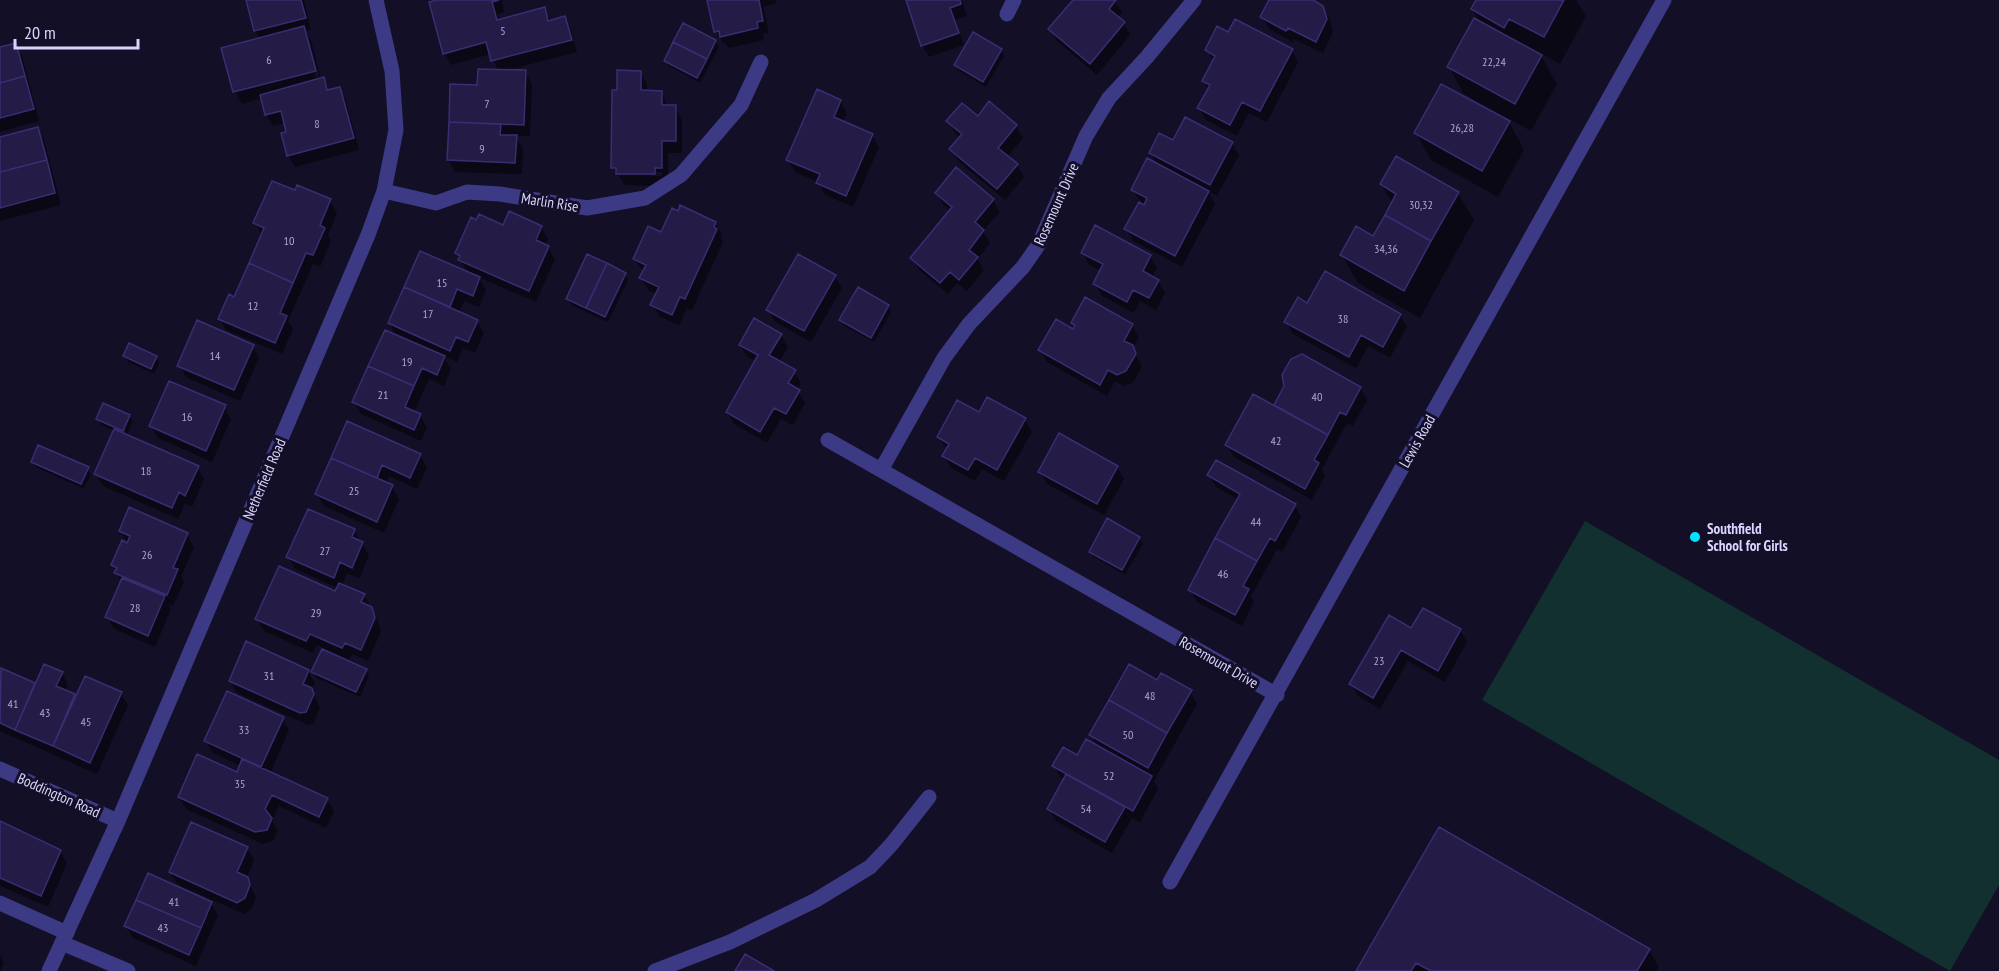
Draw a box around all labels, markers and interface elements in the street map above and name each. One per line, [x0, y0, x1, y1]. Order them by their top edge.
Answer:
scale bar [15, 12, 138, 50]
text: 20 m [24, 21, 56, 44]
house number: 5 [500, 23, 506, 38]
house number: 6 [266, 52, 272, 67]
house number: 22,24 [1482, 54, 1507, 69]
house number: 7 [484, 96, 490, 111]
house number: 8 [314, 116, 320, 131]
house number: 26,28 [1450, 120, 1474, 135]
house number: 9 [479, 141, 485, 156]
street label: Rosemount Drive [1029, 160, 1083, 248]
street label: Marlin Rise [520, 188, 580, 216]
house number: 30,32 [1409, 197, 1433, 212]
house number: 10 [284, 233, 294, 248]
house number: 34,36 [1374, 241, 1398, 256]
house number: 15 [437, 275, 447, 290]
house number: 12 [248, 298, 258, 313]
house number: 17 [423, 306, 433, 321]
house number: 38 [1338, 311, 1348, 326]
house number: 14 [210, 348, 221, 363]
house number: 19 [402, 354, 412, 369]
house number: 21 [378, 387, 388, 402]
house number: 40 [1312, 389, 1322, 404]
house number: 16 [182, 409, 192, 424]
street label: Lewis Road [1395, 411, 1439, 471]
house number: 42 [1271, 433, 1281, 448]
street label: Netherfield Road [238, 435, 290, 523]
house number: 18 [141, 463, 151, 478]
house number: 25 [349, 483, 359, 498]
house number: 44 [1251, 514, 1262, 529]
place label: Southfield School for Girls [1707, 519, 1788, 555]
marker: Southfield School for Girls [1688, 530, 1702, 544]
house number: 27 [320, 543, 330, 558]
house number: 26 [142, 547, 152, 562]
house number: 46 [1218, 566, 1228, 581]
house number: 28 [130, 600, 140, 615]
house number: 29 [311, 605, 321, 620]
street label: Rosemount Drive [1176, 632, 1262, 692]
house number: 23 [1374, 653, 1384, 668]
house number: 31 [264, 668, 274, 683]
house number: 48 [1145, 688, 1155, 703]
house number: 41 [8, 696, 18, 711]
house number: 43 [40, 705, 50, 720]
house number: 45 [81, 714, 91, 729]
house number: 33 [239, 722, 249, 737]
house number: 50 [1123, 727, 1133, 742]
street label: Boddington Road [15, 768, 103, 822]
house number: 52 [1104, 768, 1114, 783]
house number: 35 [235, 776, 245, 791]
house number: 54 [1081, 801, 1092, 816]
house number: 41 [169, 894, 179, 909]
house number: 43 [158, 920, 168, 935]

